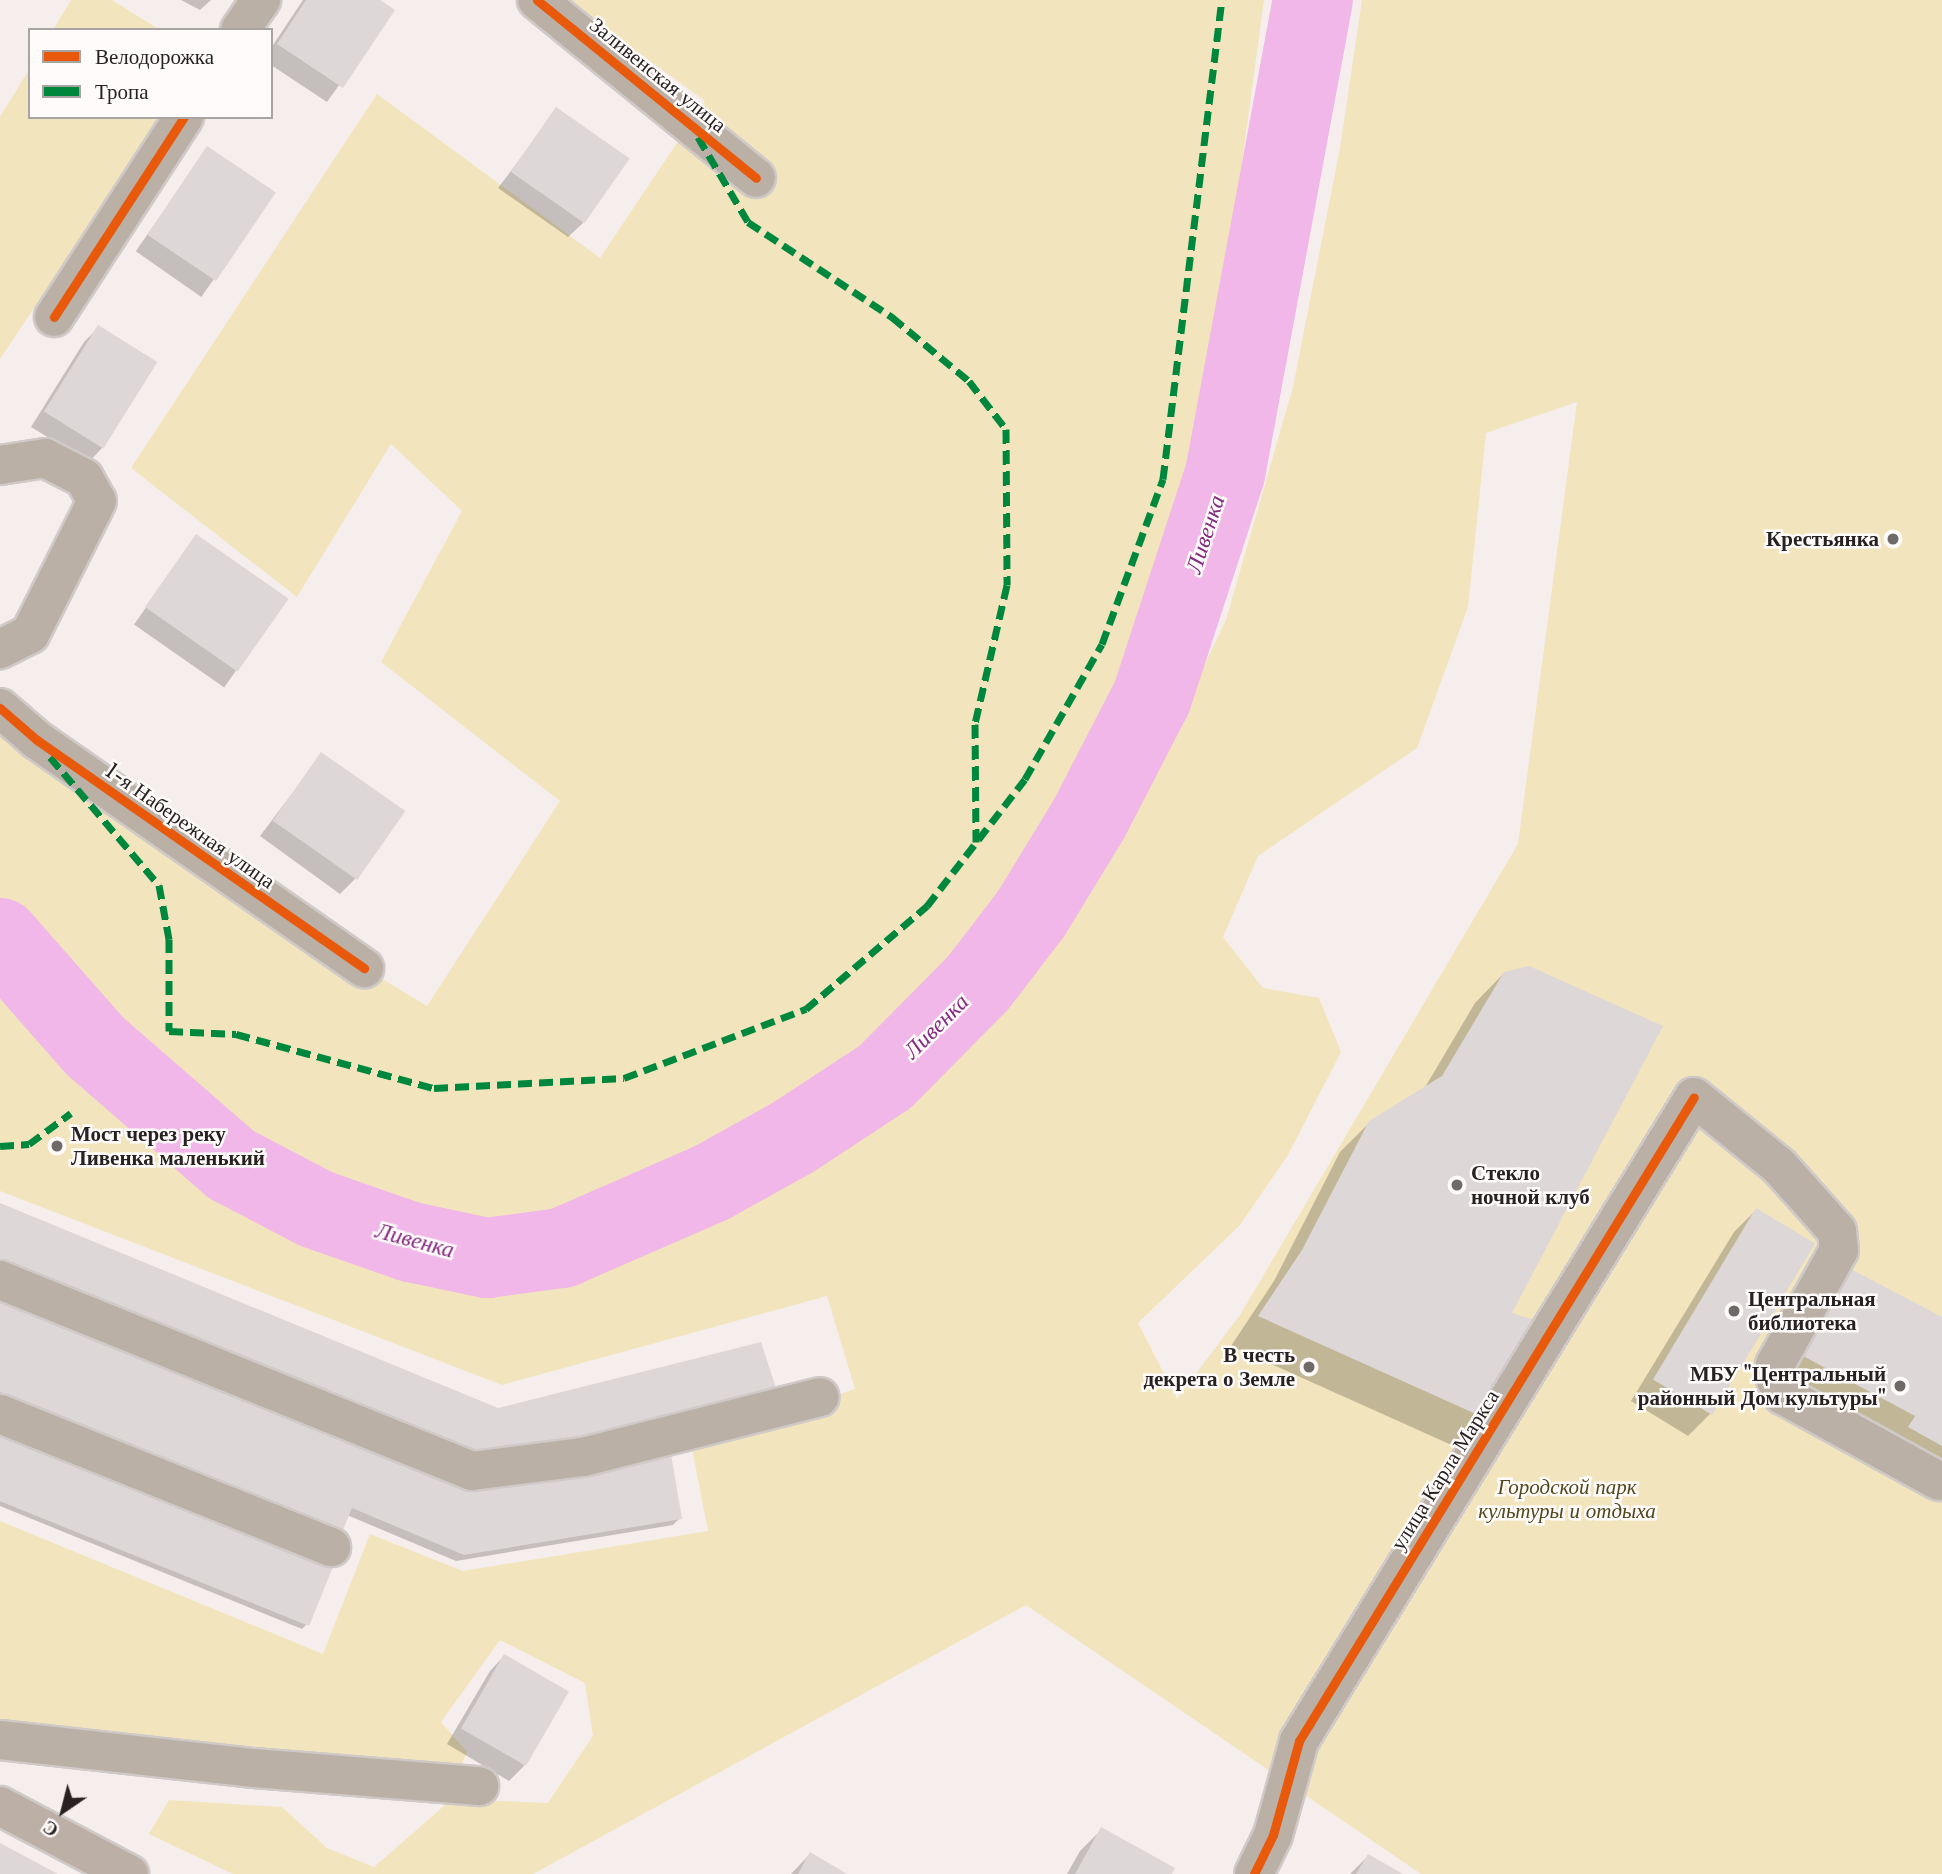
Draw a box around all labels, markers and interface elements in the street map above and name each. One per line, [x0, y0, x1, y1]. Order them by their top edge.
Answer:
street label: Заливенская улица [585, 12, 731, 138]
legend [28, 28, 273, 119]
text: Велодорожка [95, 44, 214, 70]
text: Тропа [95, 79, 149, 105]
water label: Ливенка [1179, 492, 1231, 576]
place label: Крестьянка [1766, 526, 1879, 552]
marker: Крестьянка [1885, 531, 1901, 547]
street label: 1-я Набережная улица [100, 758, 280, 894]
water label: Ливенка [898, 988, 974, 1064]
place label: Мост через реку Ливенка маленький [71, 1121, 265, 1171]
marker: Мост через реку Ливенка маленький [49, 1138, 65, 1154]
place label: Стекло ночной клуб [1471, 1160, 1590, 1210]
marker: Стекло ночной клуб [1449, 1177, 1465, 1193]
water label: Ливенка [373, 1216, 457, 1264]
place label: Центральная библиотека [1748, 1286, 1876, 1336]
marker: Центральная библиотека [1726, 1303, 1742, 1319]
place label: В честь декрета о Земле [1143, 1342, 1295, 1392]
marker: В честь декрета о Земле [1301, 1359, 1317, 1375]
place label: МБУ "Центральный районный Дом культуры" [1638, 1361, 1886, 1411]
marker: МБУ "Центральный районный Дом культуры" [1892, 1378, 1908, 1394]
street label: улица Карла Маркса [1386, 1385, 1504, 1555]
park label: Городской парк культуры и отдыха [1478, 1474, 1656, 1524]
north arrow [28, 1776, 98, 1846]
text: С [38, 1815, 63, 1842]

